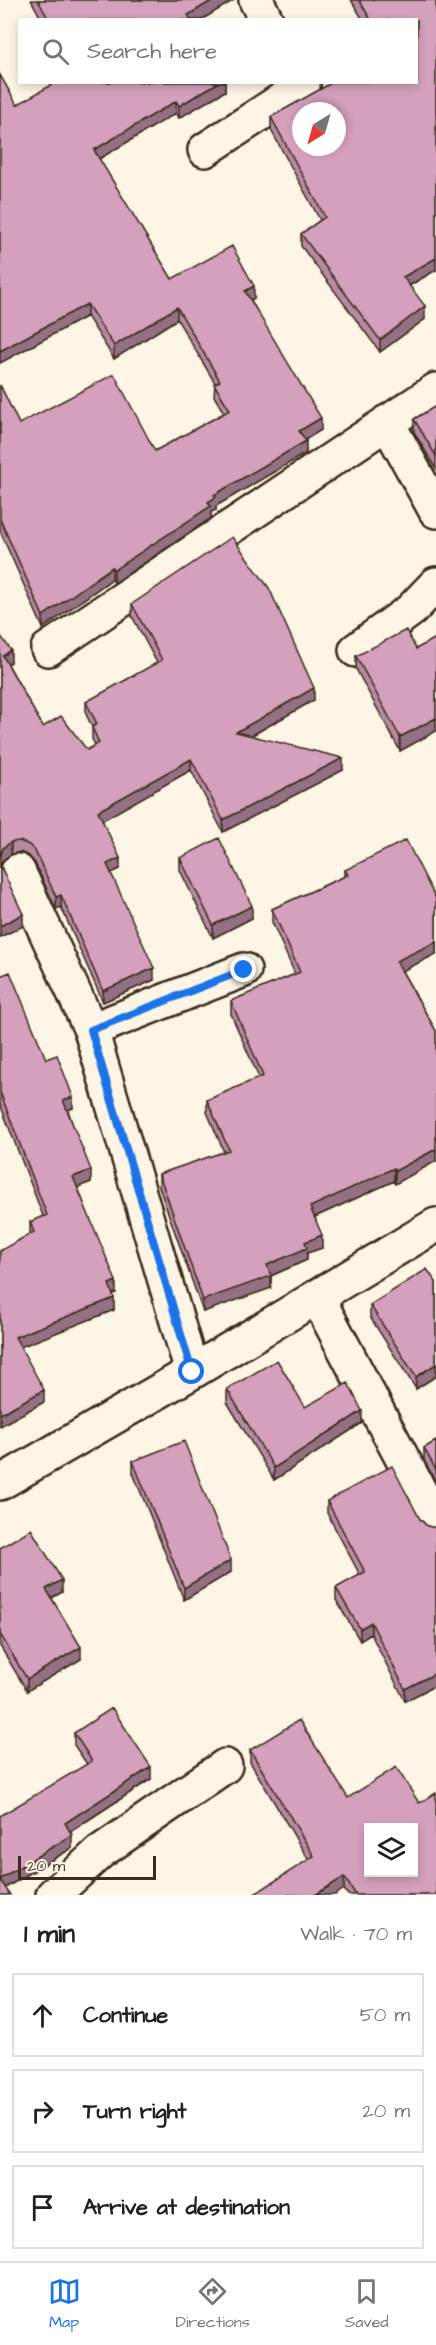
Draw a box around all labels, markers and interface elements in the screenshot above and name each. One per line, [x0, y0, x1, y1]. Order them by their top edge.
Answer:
search box [18, 18, 418, 84]
icon: search [39, 35, 72, 68]
text: Search here [87, 36, 217, 67]
north arrow [292, 102, 346, 156]
route end [230, 956, 256, 982]
route start [178, 1358, 204, 1384]
map controls [364, 1823, 418, 1877]
button: layers [364, 1823, 418, 1877]
scale bar [18, 1853, 156, 1880]
text: 20 m [27, 1855, 65, 1877]
text: 1 min [24, 1916, 75, 1952]
text: Walk · 70 m [300, 1920, 412, 1948]
icon: ahead [26, 1999, 59, 2032]
text: Continue [83, 2000, 168, 2031]
text: 50 m [360, 2001, 410, 2029]
icon: right [26, 2095, 59, 2128]
text: Turn right [83, 2096, 186, 2127]
text: 20 m [362, 2097, 410, 2125]
icon: arrive [26, 2191, 59, 2224]
text: Arrive at destination [83, 2192, 290, 2223]
tab: Map [48, 2275, 81, 2333]
tab: Directions [176, 2275, 250, 2333]
tab: Saved [345, 2275, 388, 2333]

